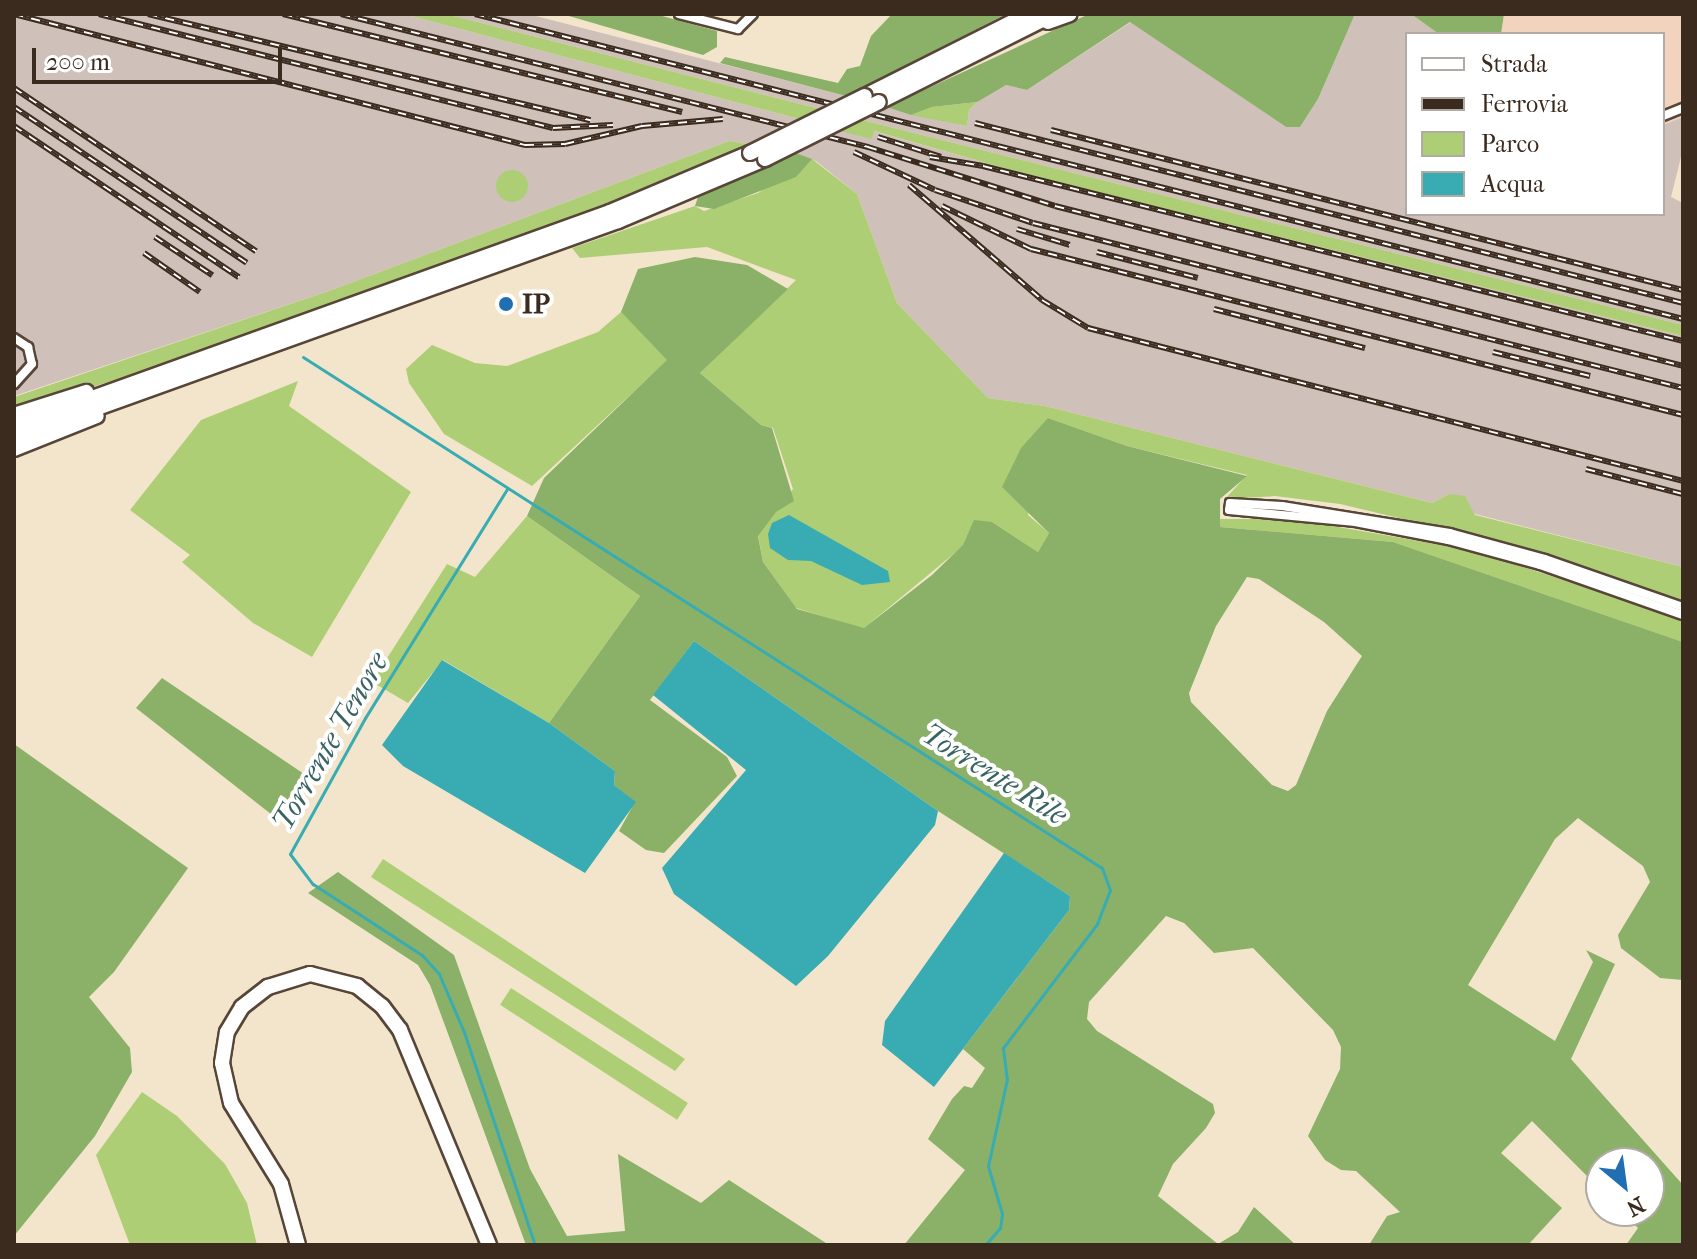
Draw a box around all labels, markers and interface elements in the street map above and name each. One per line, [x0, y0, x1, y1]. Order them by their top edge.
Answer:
scale bar [36, 32, 286, 82]
legend [1405, 32, 1665, 216]
text: 200 m [46, 48, 110, 76]
text: Strada [1481, 50, 1547, 78]
text: Ferrovia [1481, 90, 1568, 118]
text: Parco [1481, 130, 1539, 158]
text: Acqua [1481, 170, 1544, 198]
place label: IP [522, 287, 550, 321]
marker: IP [497, 295, 515, 313]
water label: Torrente Tenore [265, 646, 397, 838]
water label: Torrente Rile [915, 716, 1073, 834]
north arrow [1585, 1147, 1665, 1227]
text: N [1622, 1191, 1649, 1222]

